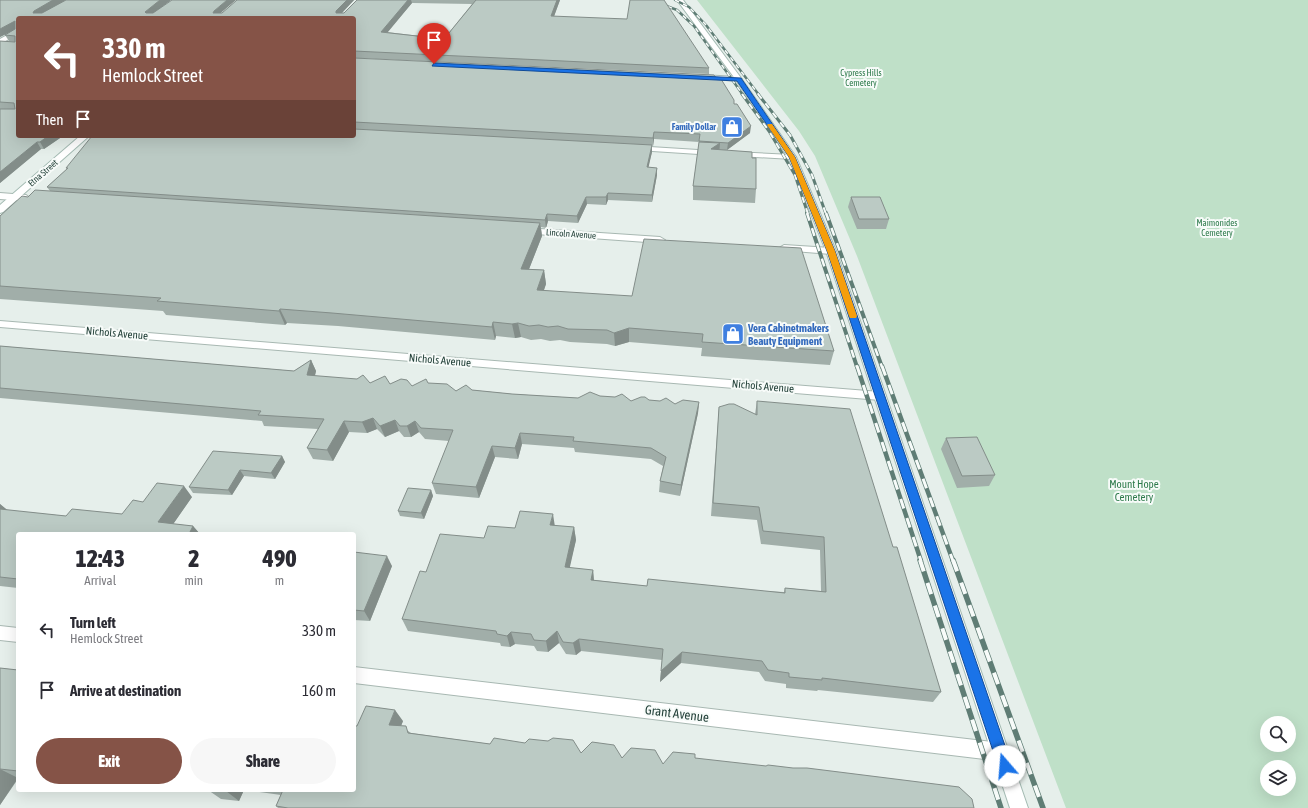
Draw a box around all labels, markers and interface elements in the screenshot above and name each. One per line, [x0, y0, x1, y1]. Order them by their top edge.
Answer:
pin [417, 23, 451, 64]
icon: arrive [423, 29, 445, 51]
icon: left [36, 32, 88, 84]
text: 330 m [102, 32, 165, 64]
text: Hemlock Street [102, 65, 203, 86]
park label: Cypress Hills Cemetery [840, 68, 882, 88]
icon: arrive [72, 108, 94, 130]
text: Then [36, 111, 64, 128]
shop icon: Family Dollar [719, 114, 745, 140]
place label: Family Dollar [672, 122, 716, 132]
street label: Etna Street [26, 157, 60, 189]
park label: Maimonides Cemetery [1197, 218, 1237, 238]
street label: Lincoln Avenue [546, 227, 596, 241]
shop icon: Vera Cabinetmakers Beauty Equipment [720, 321, 746, 347]
place label: Vera Cabinetmakers Beauty Equipment [747, 322, 829, 347]
street label: Nichols Avenue [85, 324, 149, 342]
street label: Nichols Avenue [408, 351, 472, 369]
street label: Nichols Avenue [731, 377, 795, 395]
park label: Mount Hope Cemetery [1109, 478, 1159, 503]
text: 12:43 [76, 545, 125, 572]
text: 2 [188, 545, 199, 572]
text: 490 [263, 545, 296, 572]
text: Arrival [84, 573, 116, 588]
text: min [184, 573, 203, 588]
text: m [275, 573, 284, 588]
text: Turn left [70, 614, 116, 631]
icon: left [36, 619, 58, 641]
text: 330 m [302, 622, 336, 639]
text: Hemlock Street [70, 631, 143, 646]
icon: arrive [36, 679, 58, 701]
text: Arrive at destination [70, 682, 181, 699]
text: 160 m [302, 682, 336, 699]
street label: Grant Avenue [644, 702, 710, 725]
map controls [1260, 716, 1296, 796]
button: search [1260, 716, 1296, 752]
button: Exit [36, 738, 182, 784]
button: Share [190, 738, 336, 784]
position arrow [984, 745, 1026, 787]
button: layers [1260, 760, 1296, 796]

